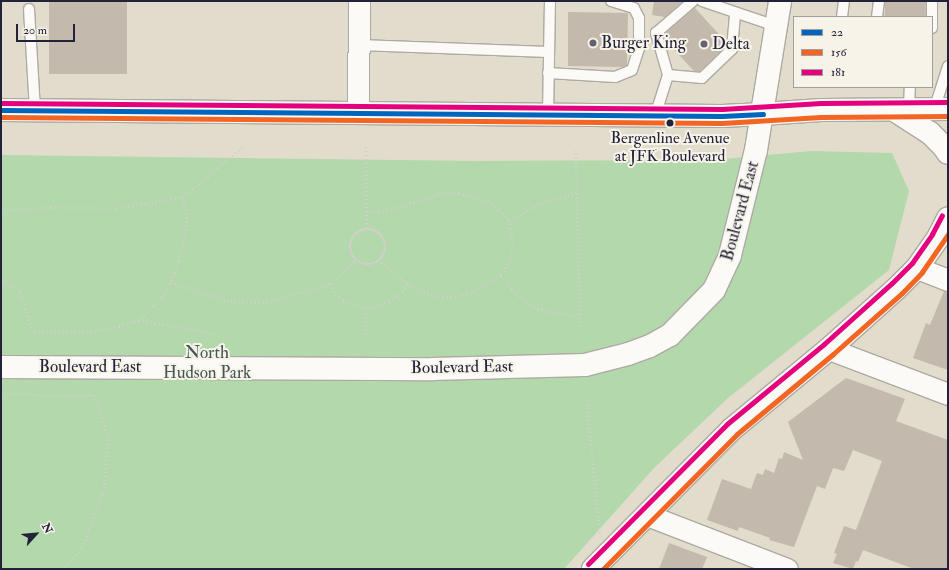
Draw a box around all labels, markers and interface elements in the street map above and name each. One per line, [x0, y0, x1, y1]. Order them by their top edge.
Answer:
scale bar [18, 16, 77, 42]
legend [793, 16, 933, 88]
text: 20 m [23, 23, 47, 38]
text: 22 [831, 25, 843, 40]
place label: Burger King [601, 33, 686, 53]
place label: Delta [712, 34, 750, 54]
marker: Burger King [588, 38, 598, 48]
marker: Delta [699, 39, 709, 49]
text: 156 [831, 45, 847, 60]
text: 181 [831, 65, 845, 80]
marker: Bergenline Avenue at JFK Boulevard [665, 118, 675, 128]
place label: Bergenline Avenue at JFK Boulevard [611, 128, 729, 166]
street label: Boulevard East [717, 159, 763, 263]
park label: North Hudson Park [163, 343, 251, 383]
street label: Boulevard East [411, 356, 513, 378]
street label: Boulevard East [39, 357, 141, 377]
north arrow [16, 514, 56, 554]
text: N [39, 521, 55, 536]

